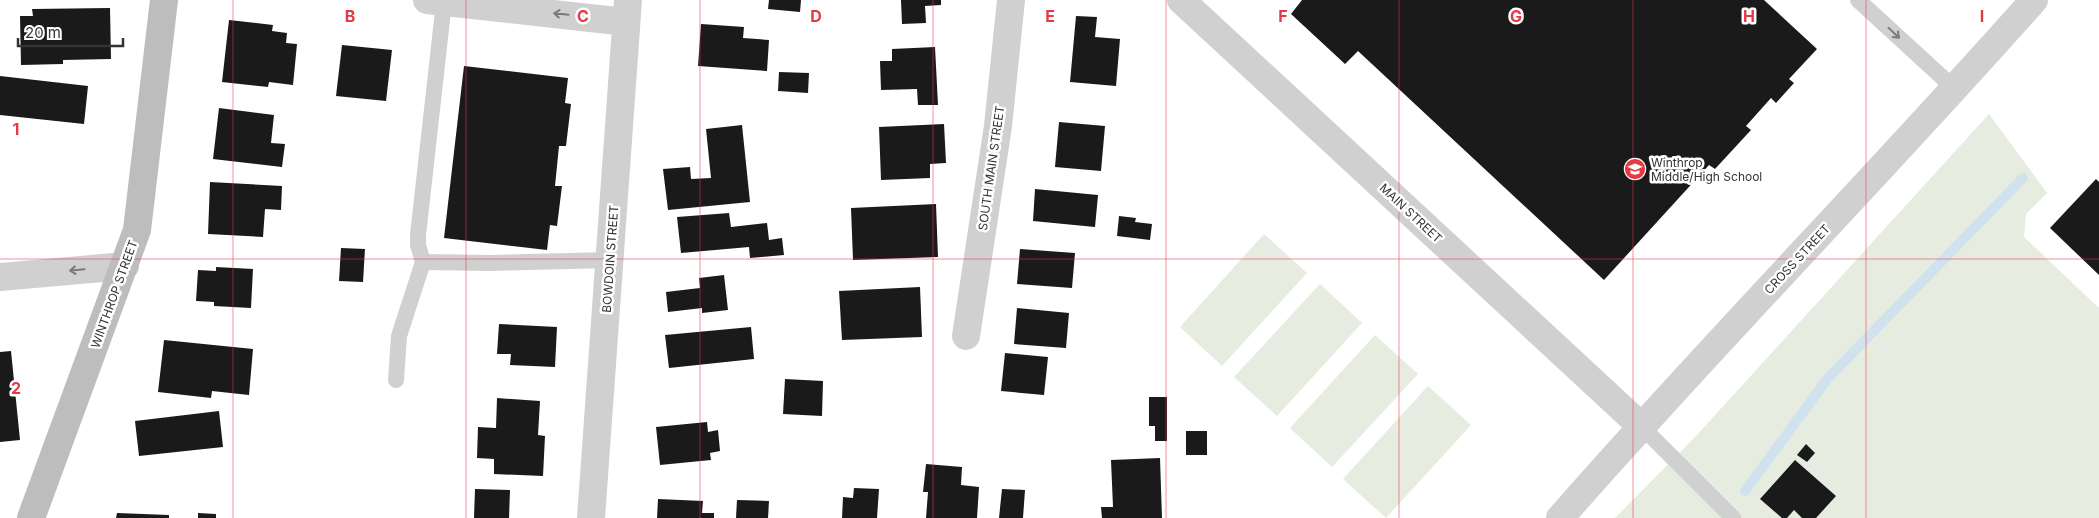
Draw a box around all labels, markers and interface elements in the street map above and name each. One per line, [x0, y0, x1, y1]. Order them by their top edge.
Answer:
text: B [345, 6, 355, 26]
text: C [577, 6, 589, 26]
text: D [810, 6, 822, 26]
text: E [1045, 6, 1055, 26]
text: F [1278, 6, 1288, 26]
text: G [1510, 6, 1522, 26]
text: H [1743, 6, 1755, 26]
text: I [1980, 6, 1984, 26]
one-way arrow [553, 9, 569, 19]
scale bar [18, 15, 122, 47]
text: 20 m [25, 23, 61, 42]
one-way arrow [1887, 27, 1900, 39]
street label: SOUTH MAIN STREET [975, 104, 1007, 231]
text: 1 [13, 119, 19, 139]
place label: Winthrop Middle/High School [1651, 155, 1762, 184]
school or university icon: Winthrop Middle/High School [1623, 157, 1647, 181]
street label: MAIN STREET [1377, 180, 1446, 246]
street label: BOWDOIN STREET [599, 205, 621, 313]
street label: CROSS STREET [1761, 221, 1833, 297]
street label: WINTHROP STREET [87, 238, 141, 350]
one-way arrow [69, 265, 85, 275]
text: 2 [11, 378, 21, 398]

